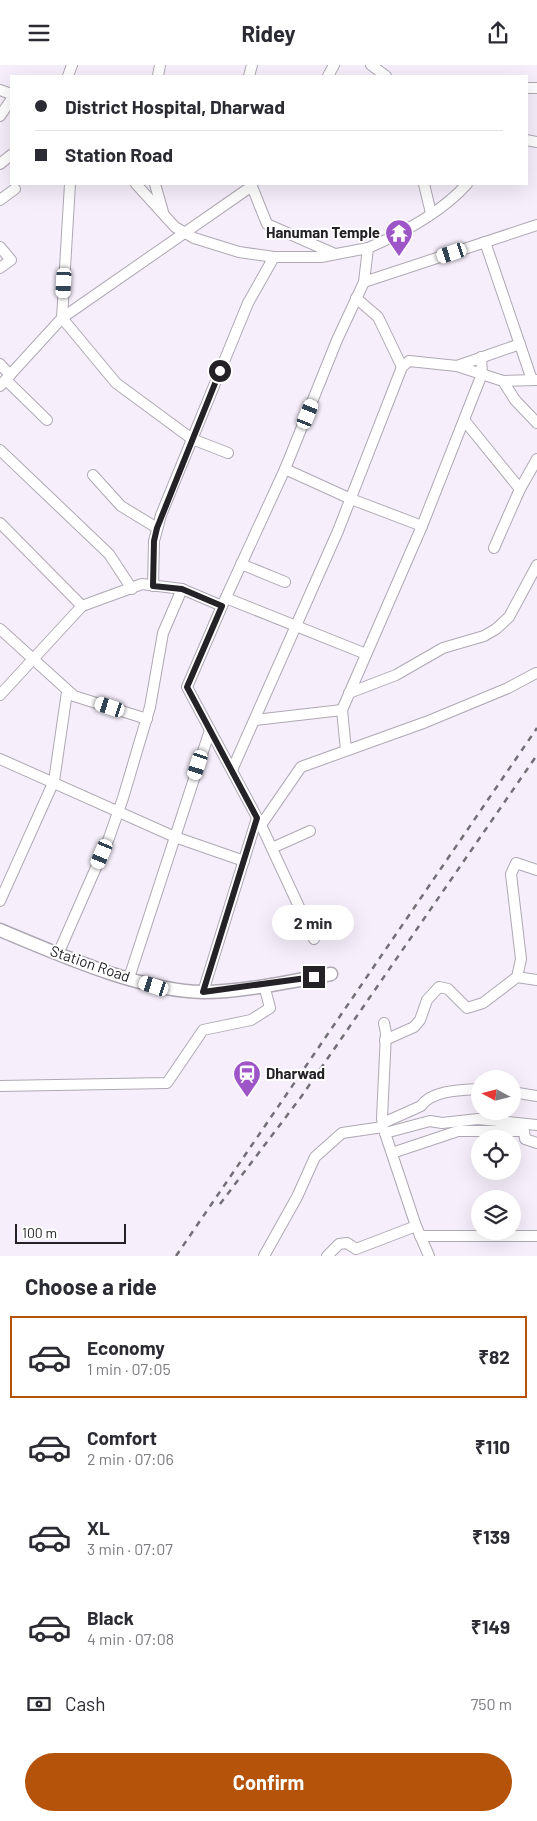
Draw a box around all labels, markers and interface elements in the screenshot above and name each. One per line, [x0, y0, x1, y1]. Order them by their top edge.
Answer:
icon: menu [25, 19, 53, 47]
icon: share [484, 19, 512, 47]
text: Ridey [241, 20, 296, 46]
text: District Hospital, Dharwad [65, 95, 285, 118]
text: Station Road [65, 143, 173, 166]
temple icon: Hanuman Temple [384, 218, 414, 257]
place label: Hanuman Temple [266, 223, 380, 241]
car [435, 241, 468, 265]
car [55, 268, 72, 298]
route start [209, 360, 231, 382]
car [295, 397, 320, 431]
car [93, 695, 126, 719]
car [186, 748, 209, 782]
car [89, 837, 114, 871]
callout: 2 min [273, 905, 355, 939]
text: 2 min [294, 913, 332, 932]
street label: Station Road [48, 941, 133, 985]
route end [303, 966, 325, 988]
car [137, 974, 170, 998]
station icon: Dharwad [232, 1059, 262, 1098]
place label: Dharwad [266, 1064, 325, 1082]
north arrow [471, 1070, 521, 1120]
map controls [471, 1070, 521, 1240]
button: locate [471, 1130, 521, 1180]
button: layers [471, 1190, 521, 1240]
scale bar [15, 1221, 126, 1244]
text: 100 m [22, 1224, 57, 1241]
text: Choose a ride [25, 1273, 157, 1299]
icon: car [27, 1335, 72, 1380]
text: Economy [87, 1336, 165, 1359]
text: ₹82 [478, 1345, 510, 1368]
text: 1 min · 07:05 [87, 1359, 171, 1378]
icon: car [27, 1425, 72, 1470]
text: Comfort [87, 1426, 157, 1449]
text: ₹110 [475, 1435, 510, 1458]
text: 2 min · 07:06 [87, 1449, 174, 1468]
icon: car [27, 1515, 72, 1560]
text: XL [87, 1516, 110, 1539]
text: ₹139 [472, 1525, 510, 1548]
text: 3 min · 07:07 [87, 1539, 173, 1558]
icon: car [27, 1605, 72, 1650]
text: Black [87, 1606, 134, 1629]
text: ₹149 [471, 1615, 510, 1638]
text: 4 min · 07:08 [87, 1629, 174, 1648]
icon: cash [25, 1690, 53, 1718]
text: Cash [65, 1692, 106, 1715]
text: 750 m [471, 1694, 512, 1713]
button: Confirm [25, 1753, 512, 1811]

